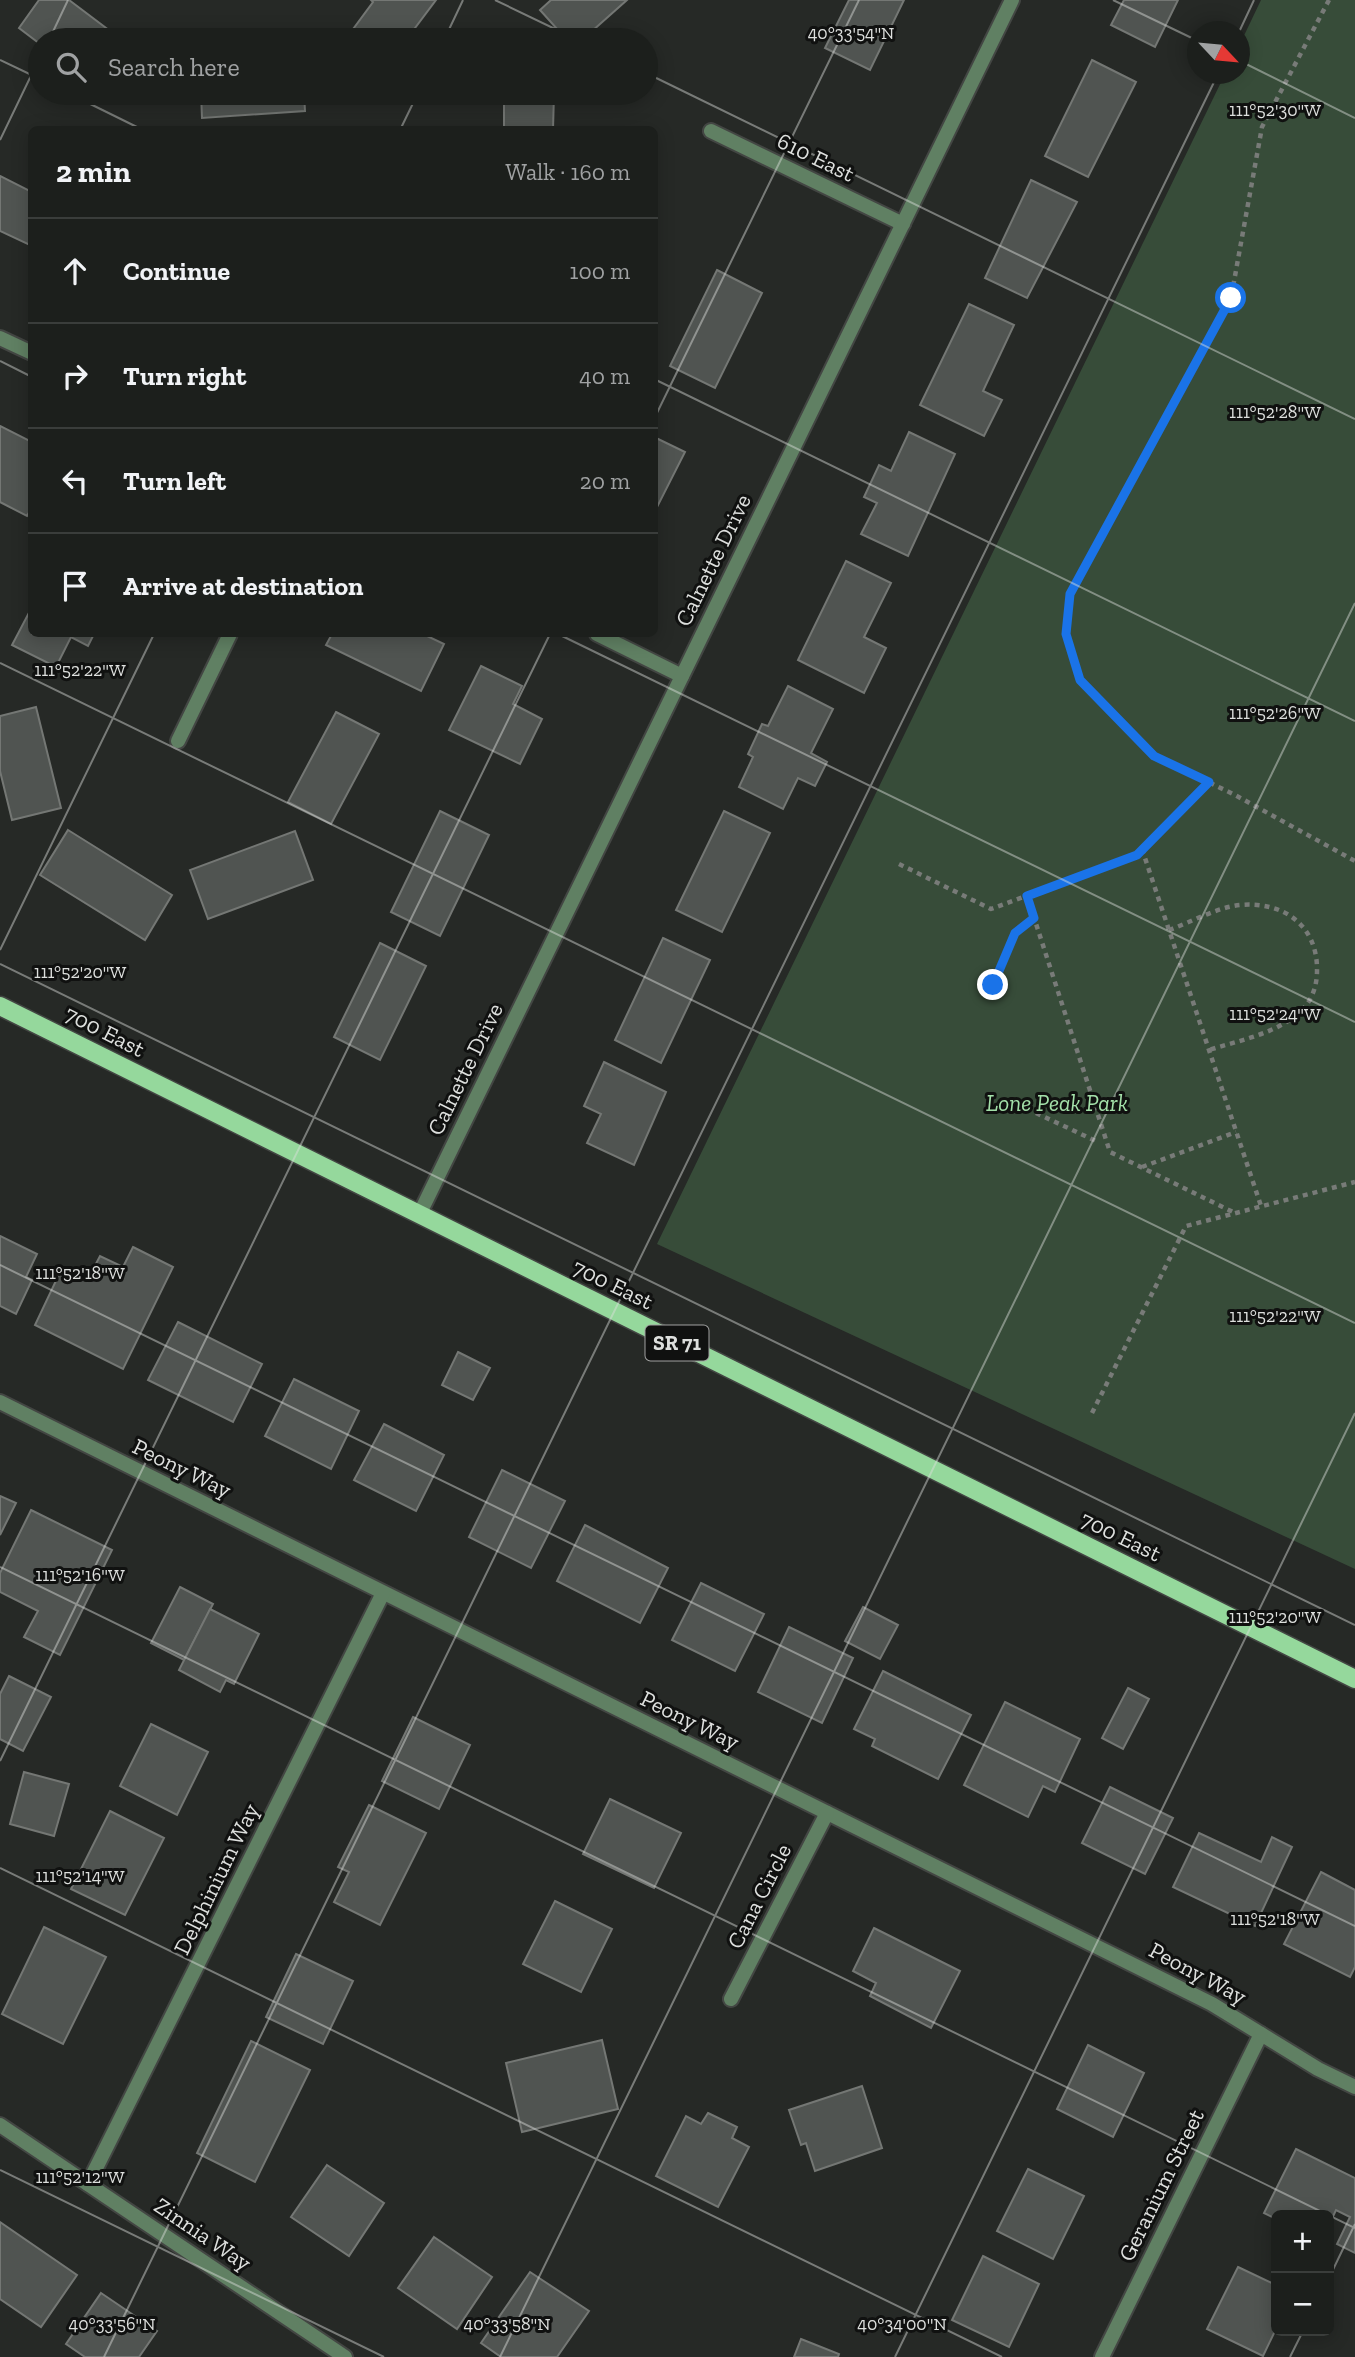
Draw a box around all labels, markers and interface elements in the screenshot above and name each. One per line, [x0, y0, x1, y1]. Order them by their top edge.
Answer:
north arrow [1187, 21, 1250, 84]
text: 40°33'54"N [808, 22, 894, 44]
search box [28, 28, 658, 105]
icon: search [52, 48, 90, 86]
text: Search here [108, 51, 240, 83]
text: 111°52'30"W [1229, 99, 1321, 121]
street label: 610 East [773, 126, 860, 188]
text: 2 min [56, 154, 131, 190]
text: Walk · 160 m [505, 158, 630, 186]
icon: ahead [56, 252, 94, 290]
text: Continue [123, 255, 230, 287]
text: 100 m [570, 257, 630, 285]
route start [1215, 282, 1246, 313]
icon: right [56, 357, 94, 395]
text: Turn right [123, 360, 246, 392]
text: 40 m [579, 362, 630, 390]
text: 111°52'28"W [1229, 401, 1321, 423]
icon: left [56, 462, 94, 500]
text: Turn left [123, 465, 226, 497]
text: 20 m [580, 467, 630, 495]
street label: Calnette Drive [669, 489, 757, 631]
icon: arrive [56, 567, 94, 605]
text: Arrive at destination [123, 570, 363, 602]
text: 111°52'22"W [34, 659, 126, 681]
text: 111°52'26"W [1229, 702, 1321, 724]
text: 111°52'20"W [34, 961, 126, 983]
route end [977, 969, 1008, 1000]
street label: Calnette Drive [421, 998, 509, 1140]
street label: 700 East [60, 999, 150, 1063]
text: 111°52'24"W [1229, 1003, 1321, 1025]
park label: Lone Peak Park [986, 1089, 1128, 1117]
street label: 700 East [568, 1253, 658, 1316]
text: 111°52'18"W [35, 1262, 125, 1284]
text: 111°52'22"W [1229, 1305, 1321, 1327]
road number: SR 71 [646, 1326, 708, 1360]
street label: Peony Way [128, 1432, 236, 1504]
street label: 700 East [1076, 1505, 1166, 1568]
text: 111°52'16"W [35, 1564, 125, 1586]
text: 111°52'20"W [1229, 1606, 1321, 1628]
street label: Peony Way [636, 1684, 744, 1756]
street label: Delphinium Way [167, 1799, 265, 1959]
street label: Cana Circle [721, 1839, 797, 1953]
text: 111°52'14"W [35, 1865, 125, 1887]
text: 111°52'18"W [1230, 1908, 1320, 1930]
street label: Peony Way [1144, 1936, 1252, 2010]
street label: Geranium Street [1112, 2104, 1210, 2266]
text: 111°52'12"W [35, 2166, 125, 2188]
street label: Zinnia Way [149, 2191, 257, 2277]
map controls [1271, 2210, 1334, 2336]
button: + [1271, 2210, 1334, 2273]
button: − [1271, 2273, 1334, 2336]
text: 40°33'56"N [69, 2313, 155, 2335]
text: 40°33'58"N [463, 2313, 551, 2335]
text: 40°34'00"N [857, 2313, 947, 2335]

